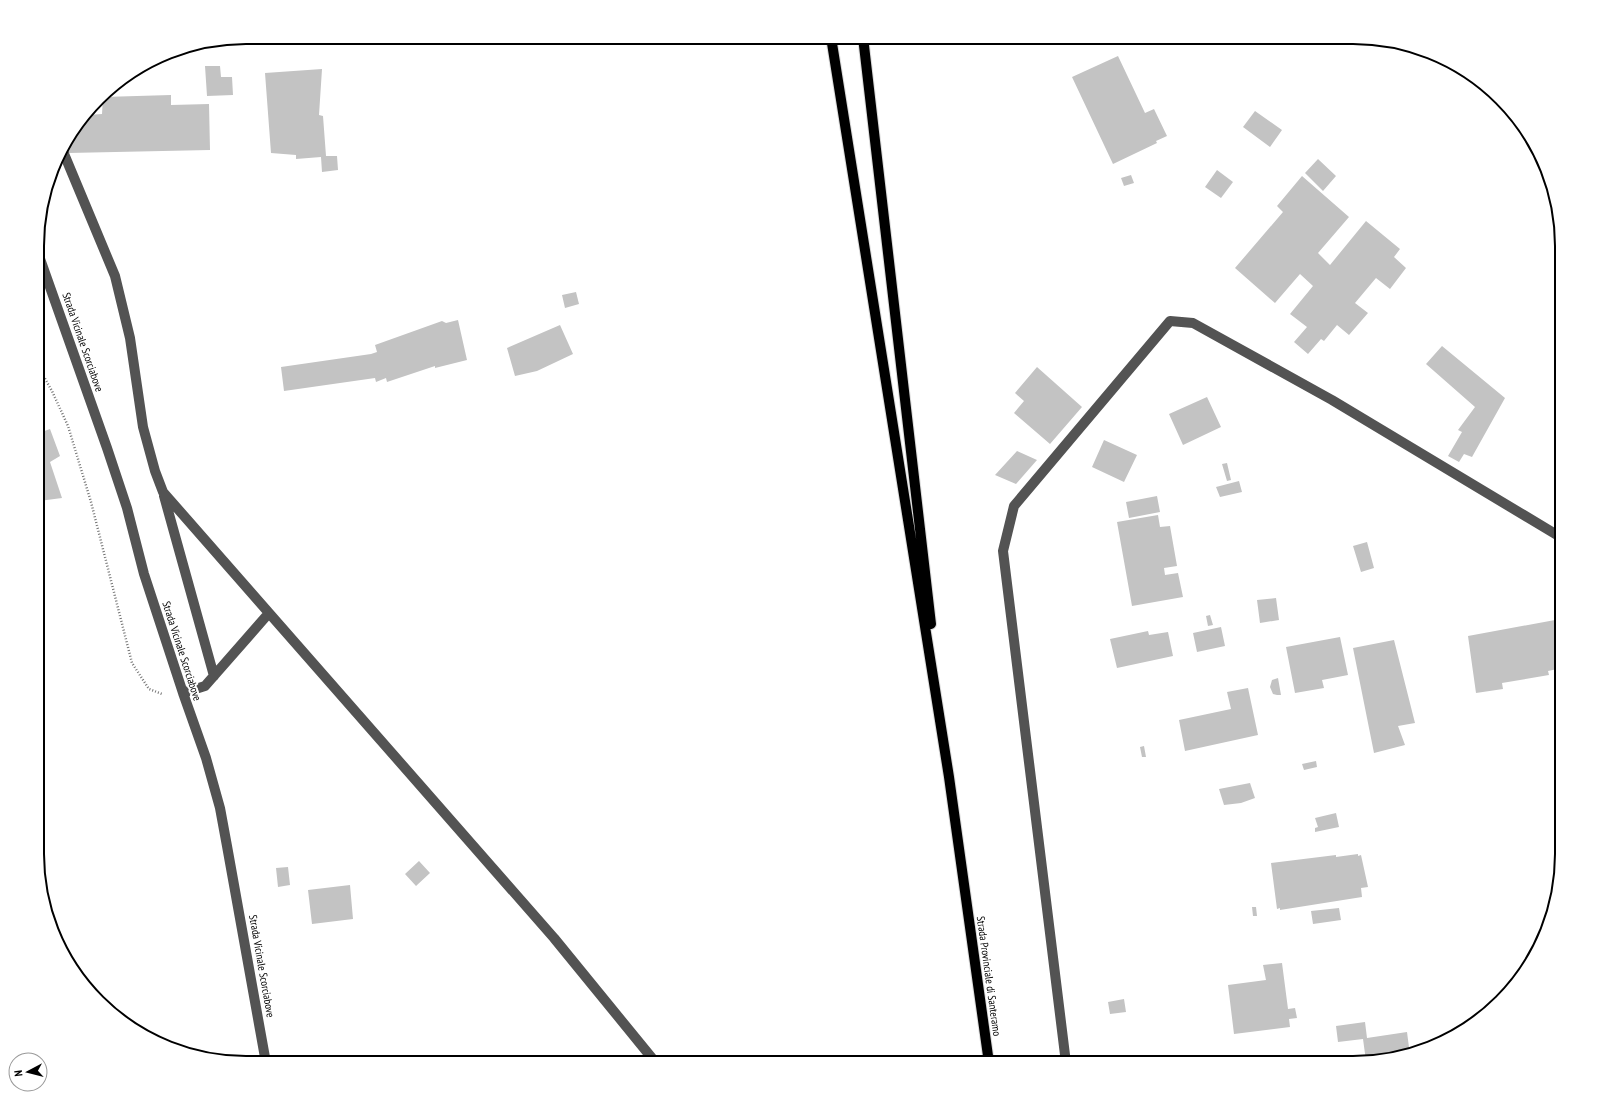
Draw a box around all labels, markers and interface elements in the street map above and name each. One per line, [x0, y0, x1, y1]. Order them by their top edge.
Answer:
street label: Strada Vicinale Scorciabove [59, 291, 107, 394]
street label: Strada Vicinale Scorciabove [159, 599, 205, 703]
street label: Strada Vicinale Scorciabove [246, 914, 278, 1019]
street label: Strada Provinciale di Santeramo [974, 915, 1004, 1037]
north arrow [8, 1052, 48, 1092]
text: N [11, 1069, 25, 1077]

